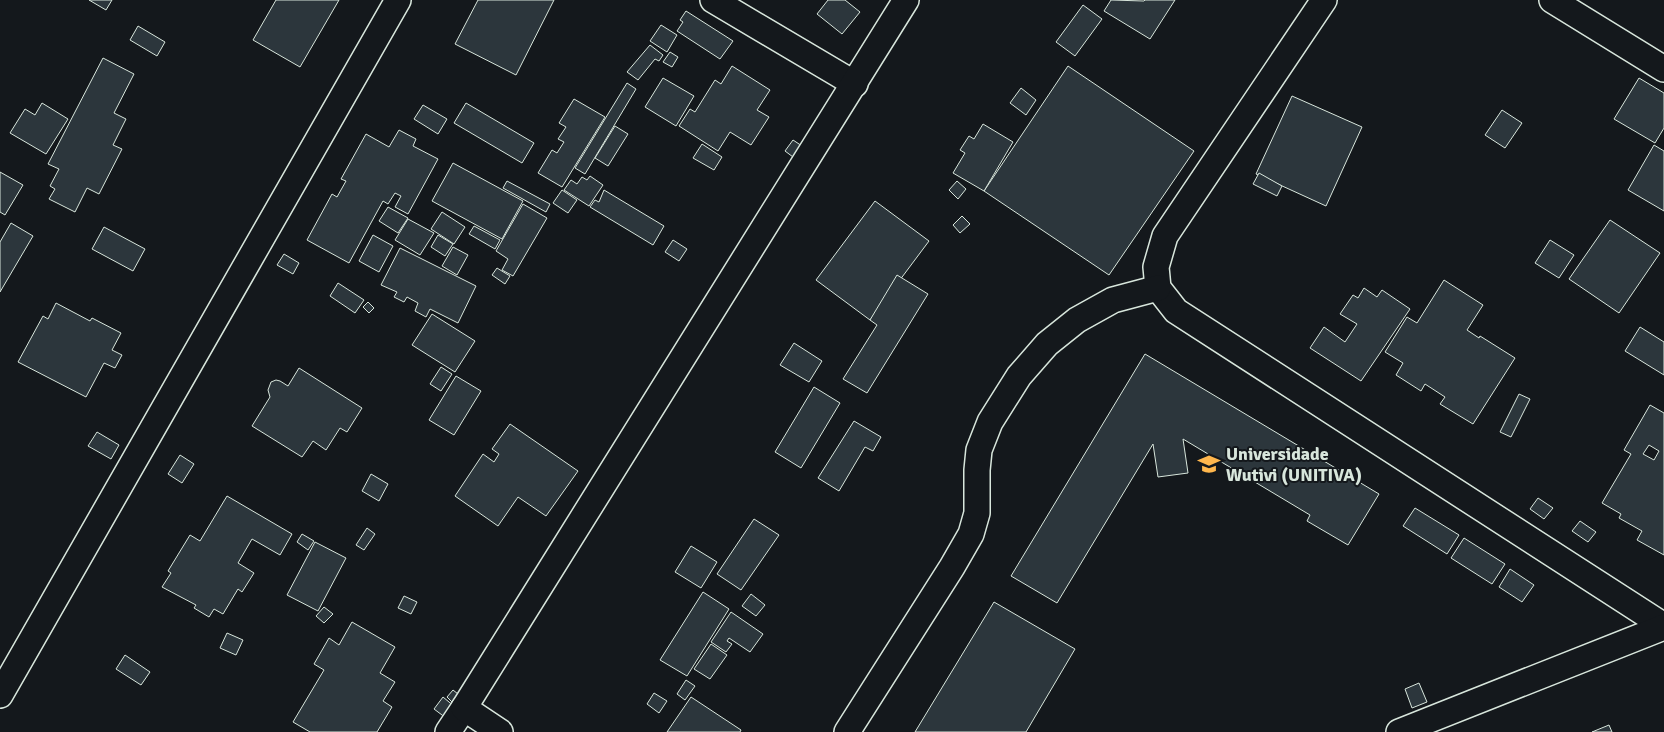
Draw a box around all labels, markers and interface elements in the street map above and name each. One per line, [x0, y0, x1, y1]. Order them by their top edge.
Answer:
place label: Universidade Wutivi (UNITIVA) [1226, 443, 1362, 486]
school or university icon: Universidade Wutivi (UNITIVA) [1196, 451, 1222, 477]

